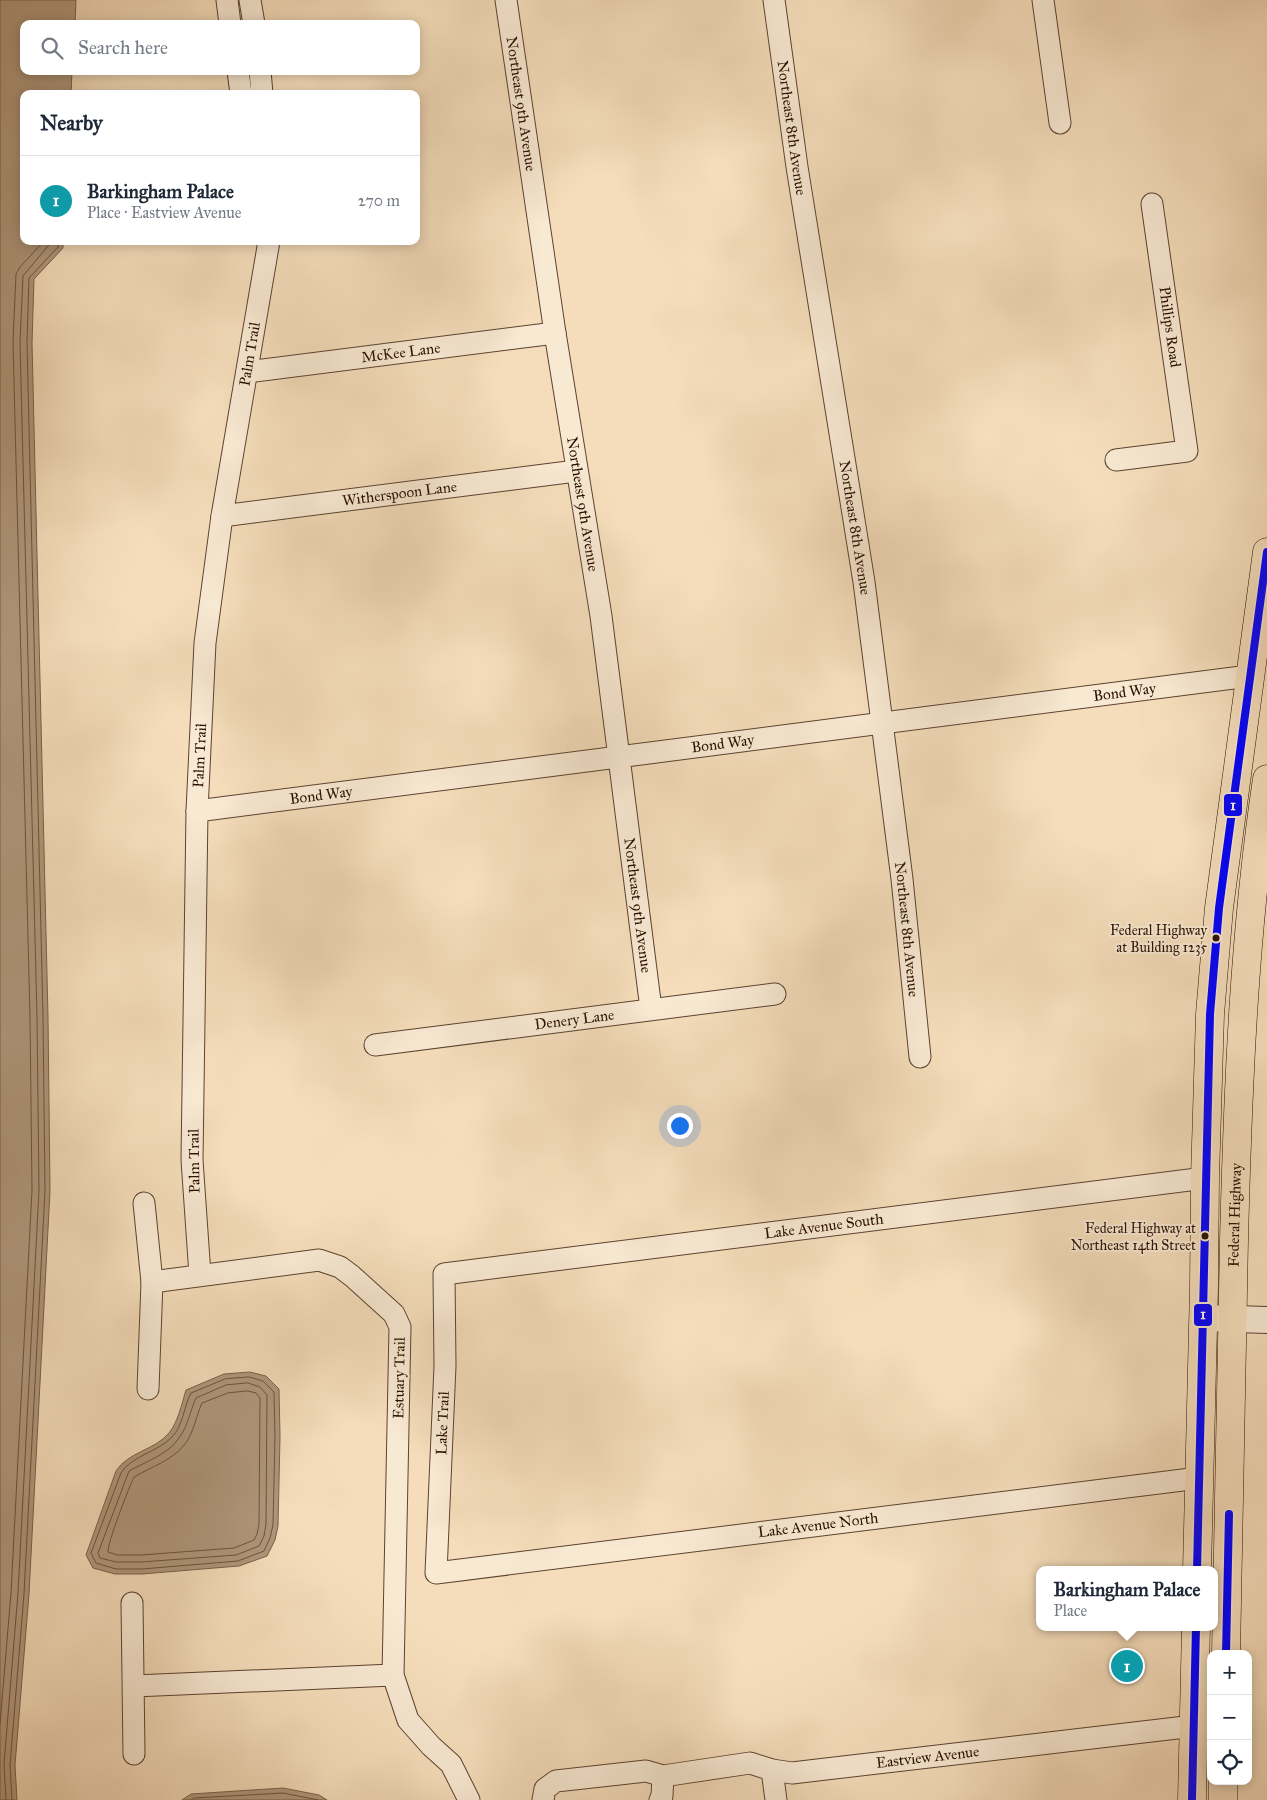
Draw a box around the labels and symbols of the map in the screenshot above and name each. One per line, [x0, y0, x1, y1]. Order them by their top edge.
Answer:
street label: Northeast 9th Avenue [502, 35, 540, 172]
street label: Northeast 8th Avenue [773, 59, 810, 196]
street label: Phillips Road [1155, 285, 1185, 369]
street label: Palm Trail [235, 320, 264, 387]
street label: McKee Lane [360, 339, 441, 366]
street label: Northeast 9th Avenue [563, 436, 603, 573]
street label: Northeast 8th Avenue [836, 459, 875, 596]
street label: Witherspoon Lane [341, 477, 458, 510]
street label: Bond Way [1092, 679, 1158, 705]
street label: Palm Trail [189, 722, 210, 788]
street label: Bond Way [690, 730, 756, 756]
street label: Bond Way [288, 782, 354, 808]
line badge: 1 [1223, 793, 1243, 817]
text: 1 [1230, 797, 1236, 814]
street label: Northeast 9th Avenue [620, 837, 655, 974]
street label: Northeast 8th Avenue [891, 861, 923, 998]
place label: Federal Highway at Building 1235 [1110, 922, 1207, 956]
marker: Federal Highway at Building 1235 [1211, 933, 1221, 943]
street label: Denery Lane [533, 1006, 615, 1034]
your location [667, 1113, 693, 1139]
street label: Palm Trail [184, 1128, 204, 1193]
street label: Federal Highway [1224, 1162, 1245, 1267]
street label: Lake Avenue South [763, 1210, 885, 1243]
place label: Federal Highway at Northeast 14th Street [1071, 1220, 1196, 1254]
marker: Federal Highway at Northeast 14th Street [1200, 1231, 1210, 1241]
line badge: 1 [1193, 1303, 1213, 1327]
text: 1 [1200, 1306, 1206, 1323]
street label: Estuary Trail [389, 1336, 409, 1419]
street label: Lake Trail [432, 1390, 453, 1455]
street label: Lake Avenue North [757, 1509, 880, 1541]
pin: 1 [1111, 1647, 1143, 1685]
street label: Eastview Avenue [875, 1742, 980, 1772]

